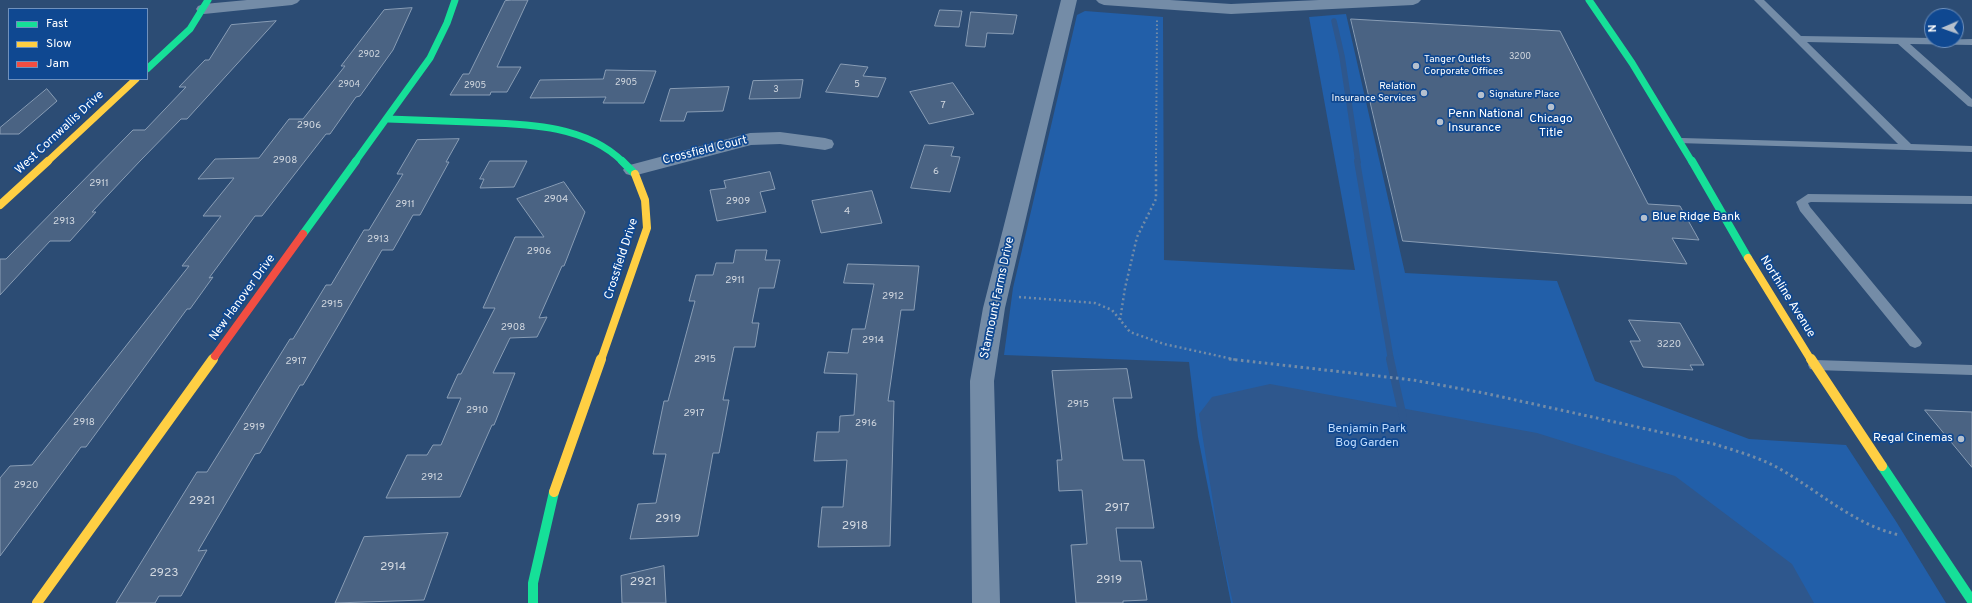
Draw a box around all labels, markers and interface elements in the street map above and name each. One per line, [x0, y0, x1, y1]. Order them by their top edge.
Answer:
legend [8, 8, 148, 80]
north arrow [1924, 8, 1964, 48]
text: Fast [46, 16, 68, 32]
text: N [1926, 24, 1940, 33]
text: Slow [46, 36, 72, 52]
house number: 2902 [358, 50, 380, 60]
house number: 3200 [1509, 52, 1531, 62]
place label: Tanger Outlets Corporate Offices [1424, 54, 1503, 78]
text: Jam [46, 56, 69, 72]
marker: Tanger Outlets Corporate Offices [1411, 61, 1421, 71]
house number: 2905 [615, 78, 637, 88]
house number: 2904 [338, 80, 360, 90]
house number: 5 [854, 80, 860, 90]
house number: 2905 [464, 81, 486, 91]
place label: Relation Insurance Services [1332, 81, 1416, 104]
house number: 3 [773, 85, 779, 95]
street label: West Cornwallis Drive [13, 88, 107, 178]
marker: Relation Insurance Services [1419, 88, 1429, 98]
place label: Signature Place [1489, 89, 1559, 101]
marker: Signature Place [1476, 90, 1486, 100]
house number: 7 [940, 100, 946, 112]
marker: Chicago Title [1546, 102, 1556, 112]
place label: Penn National Insurance [1448, 108, 1523, 136]
place label: Chicago Title [1529, 113, 1573, 141]
marker: Penn National Insurance [1435, 117, 1445, 127]
house number: 2906 [297, 120, 321, 132]
street label: Crossfield Court [661, 134, 749, 168]
house number: 2908 [273, 155, 297, 167]
house number: 6 [933, 166, 939, 178]
house number: 2911 [89, 178, 109, 190]
house number: 2904 [544, 194, 568, 206]
house number: 2909 [726, 196, 750, 208]
house number: 2911 [395, 199, 415, 211]
house number: 4 [844, 206, 850, 218]
place label: Blue Ridge Bank [1652, 211, 1740, 225]
marker: Blue Ridge Bank [1639, 213, 1649, 223]
house number: 2913 [53, 216, 75, 228]
street label: Crossfield Drive [602, 217, 642, 301]
house number: 2913 [367, 234, 389, 246]
street label: Starmount Farms Drive [978, 236, 1018, 360]
house number: 2906 [527, 246, 551, 258]
street label: New Hanover Drive [207, 252, 279, 344]
street label: Northline Avenue [1756, 254, 1818, 340]
house number: 2911 [725, 275, 745, 287]
house number: 2912 [882, 291, 904, 303]
house number: 2915 [321, 299, 343, 311]
house number: 2908 [501, 322, 525, 334]
house number: 2914 [862, 335, 884, 347]
house number: 3220 [1657, 339, 1681, 351]
house number: 2915 [694, 354, 716, 366]
house number: 2917 [286, 356, 306, 368]
house number: 2915 [1067, 399, 1089, 411]
house number: 2910 [466, 405, 488, 417]
house number: 2917 [684, 408, 704, 420]
house number: 2918 [73, 417, 95, 429]
house number: 2916 [855, 418, 877, 430]
house number: 2919 [243, 422, 265, 434]
park label: Benjamin Park Bog Garden [1328, 423, 1406, 451]
place label: Regal Cinemas [1873, 432, 1953, 446]
marker: Regal Cinemas [1956, 434, 1966, 444]
house number: 2912 [421, 472, 443, 484]
house number: 2920 [14, 480, 38, 492]
house number: 2921 [189, 495, 215, 509]
house number: 2917 [1104, 502, 1130, 516]
house number: 2919 [655, 513, 681, 527]
house number: 2918 [842, 520, 868, 534]
house number: 2914 [380, 561, 406, 575]
house number: 2923 [149, 567, 179, 581]
house number: 2919 [1096, 574, 1122, 588]
house number: 2921 [630, 576, 656, 590]

